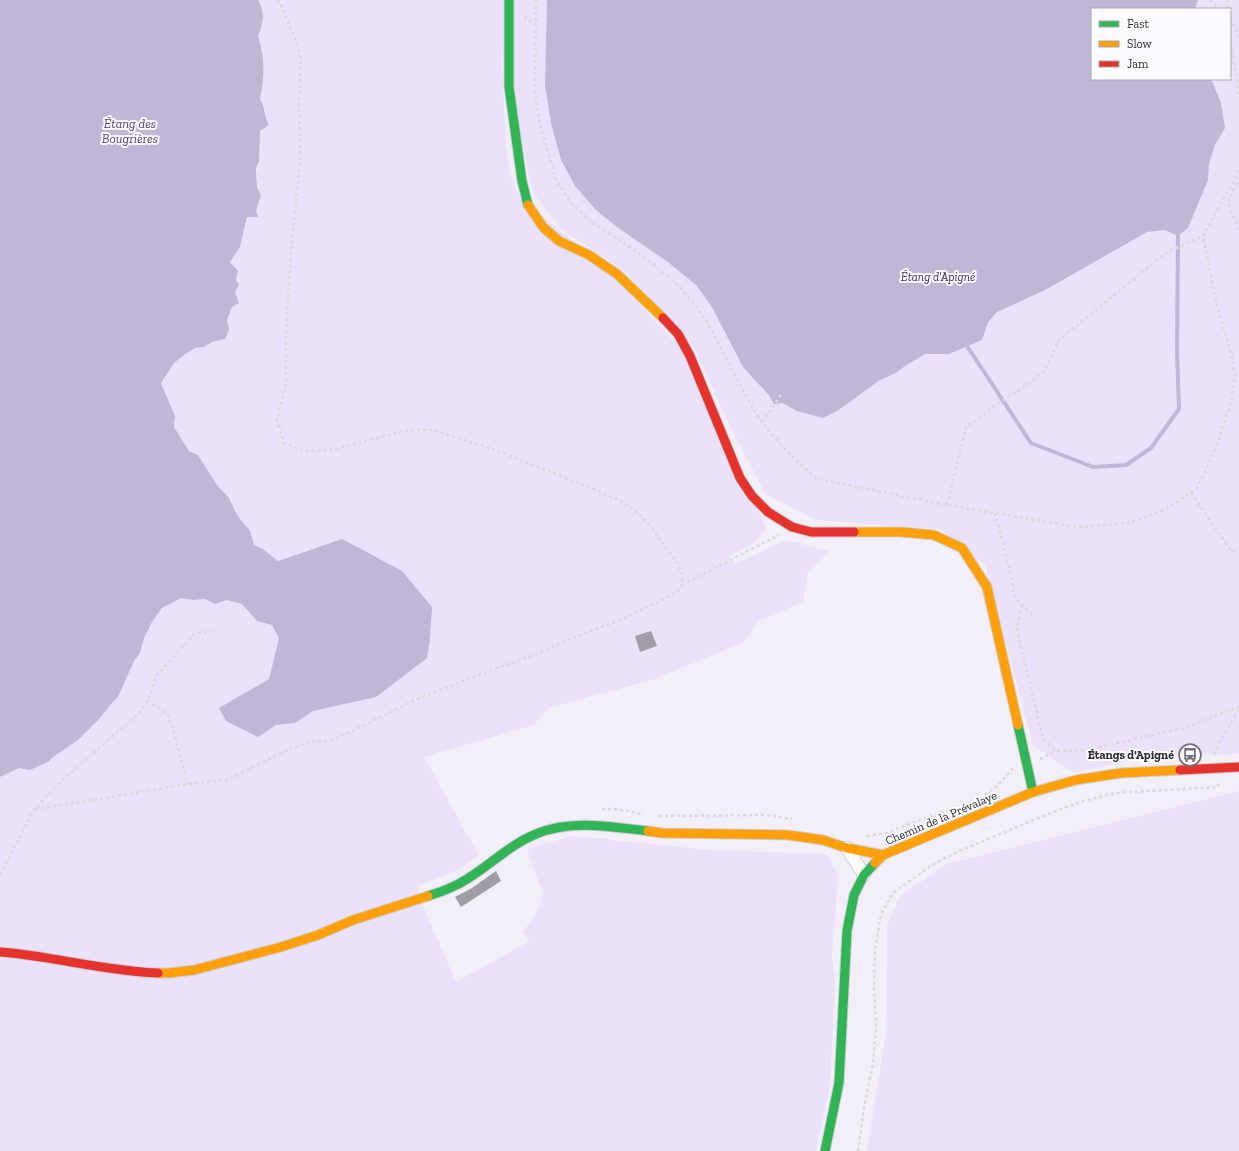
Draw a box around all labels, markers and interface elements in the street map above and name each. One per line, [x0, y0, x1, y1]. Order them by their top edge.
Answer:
legend [1091, 8, 1231, 80]
text: Fast [1127, 17, 1150, 31]
text: Slow [1127, 37, 1153, 51]
text: Jam [1127, 57, 1149, 71]
water label: Étang des Bougrières [102, 116, 158, 146]
park label: Étang d'Apigné [901, 269, 975, 284]
bus stop icon: Étangs d'Apigné [1177, 742, 1203, 768]
place label: Étangs d'Apigné [1088, 748, 1174, 762]
street label: Chemin de la Prévalaye [883, 788, 999, 848]

